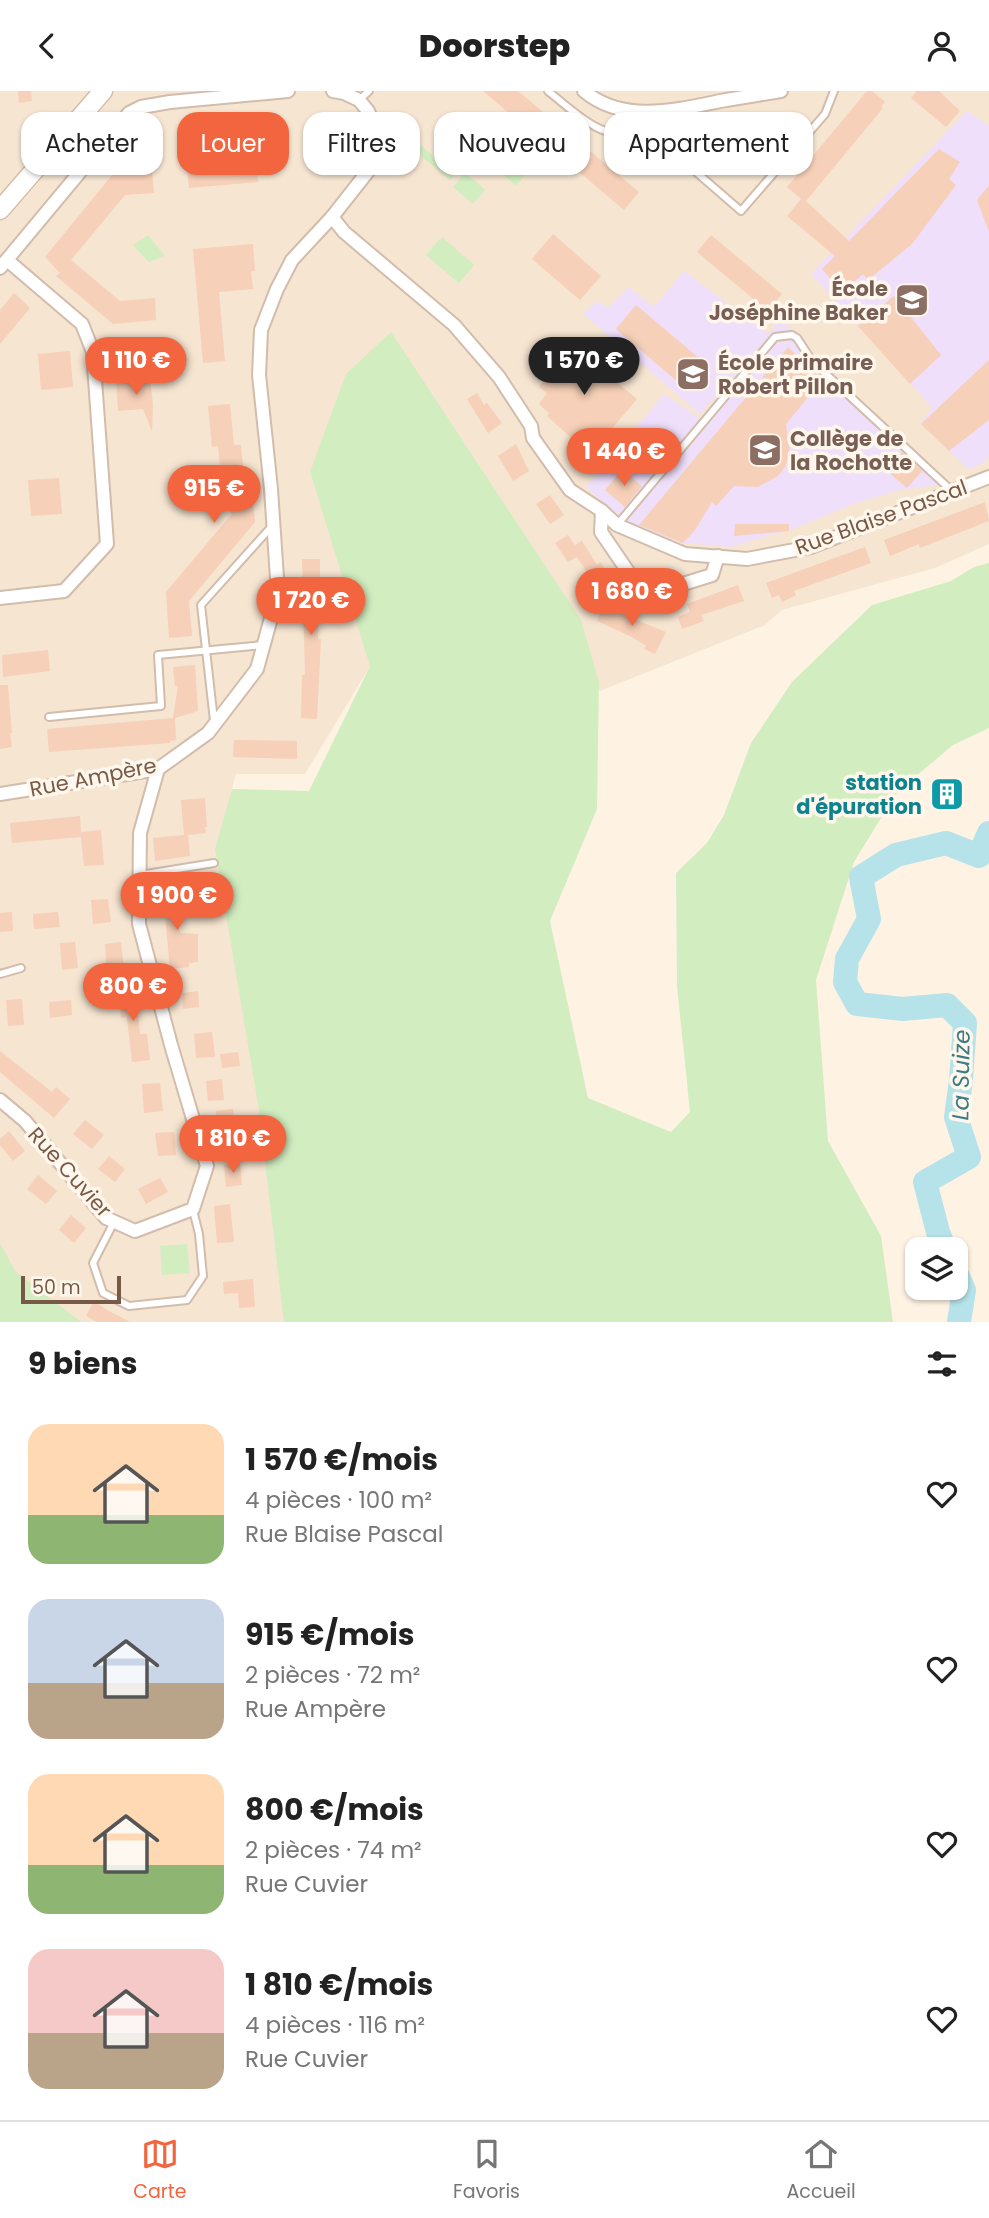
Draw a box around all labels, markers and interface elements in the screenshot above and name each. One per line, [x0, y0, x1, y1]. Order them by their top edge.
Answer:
text: Doorstep [419, 23, 570, 68]
icon: back [28, 27, 66, 65]
icon: person [923, 27, 961, 65]
chip: Acheter [21, 112, 163, 175]
chip: Louer [177, 112, 289, 175]
chip: Filtres [303, 112, 420, 175]
chip: Nouveau [434, 112, 590, 175]
chip: Appartement [604, 112, 813, 175]
place label: École Joséphine Baker [709, 274, 888, 327]
school or university icon: École Joséphine Baker [893, 281, 931, 319]
pin: 1 110 € [71, 337, 201, 397]
pin: 1 570 € [519, 337, 649, 397]
text: 1 110 € [102, 344, 171, 376]
text: 1 570 € [545, 344, 623, 376]
place label: École primaire Robert Pillon [718, 348, 873, 401]
school or university icon: École primaire Robert Pillon [674, 355, 712, 393]
place label: Collège de la Rochotte [790, 424, 912, 477]
pin: 1 440 € [559, 429, 689, 488]
school or university icon: Collège de la Rochotte [746, 431, 784, 469]
text: 1 440 € [583, 435, 665, 467]
pin: 915 € [165, 465, 263, 525]
text: 915 € [184, 472, 244, 504]
street label: Rue Blaise Pascal [791, 472, 971, 562]
pin: 1 680 € [567, 568, 697, 628]
text: 1 680 € [591, 575, 673, 607]
pin: 1 720 € [246, 577, 376, 637]
text: 1 720 € [272, 584, 350, 616]
street label: Rue Ampère [27, 750, 159, 804]
place label: station d'épuration [796, 768, 922, 821]
building icon: station d'épuration [928, 775, 966, 813]
pin: 1 900 € [112, 873, 242, 932]
text: 1 900 € [137, 879, 217, 911]
pin: 800 € [84, 963, 182, 1023]
text: 800 € [99, 970, 167, 1002]
water label: La Suize [944, 1029, 978, 1121]
pin: 1 810 € [168, 1115, 298, 1175]
street label: Rue Cuvier [22, 1121, 118, 1224]
text: 1 810 € [195, 1122, 271, 1154]
map controls [905, 1237, 968, 1300]
button: layers [905, 1237, 968, 1300]
scale bar [21, 1273, 121, 1305]
text: 50 m [32, 1274, 81, 1301]
text: 9 biens [28, 1342, 137, 1385]
icon: filters [923, 1345, 961, 1383]
text: 1 570 €/mois [245, 1438, 438, 1481]
icon: home [84, 1452, 168, 1536]
icon: heart [923, 1475, 961, 1513]
text: 4 pièces · 100 m² [245, 1484, 432, 1516]
text: Rue Blaise Pascal [245, 1518, 444, 1550]
text: 915 €/mois [245, 1613, 415, 1656]
icon: home [84, 1627, 168, 1711]
icon: heart [923, 1650, 961, 1688]
text: 2 pièces · 72 m² [245, 1659, 420, 1691]
text: Rue Ampère [245, 1693, 386, 1725]
text: 800 €/mois [245, 1788, 424, 1831]
icon: home [84, 1802, 168, 1886]
icon: heart [923, 1825, 961, 1863]
text: 2 pièces · 74 m² [245, 1834, 422, 1866]
text: Rue Cuvier [245, 1868, 368, 1900]
text: 1 810 €/mois [245, 1963, 433, 2006]
icon: home [84, 1977, 168, 2061]
icon: heart [923, 2000, 961, 2038]
text: 4 pièces · 116 m² [245, 2009, 425, 2041]
text: Rue Cuvier [245, 2043, 368, 2075]
tab: Carte [133, 2135, 187, 2206]
tab: Favoris [453, 2135, 520, 2206]
tab: Accueil [787, 2135, 856, 2206]

